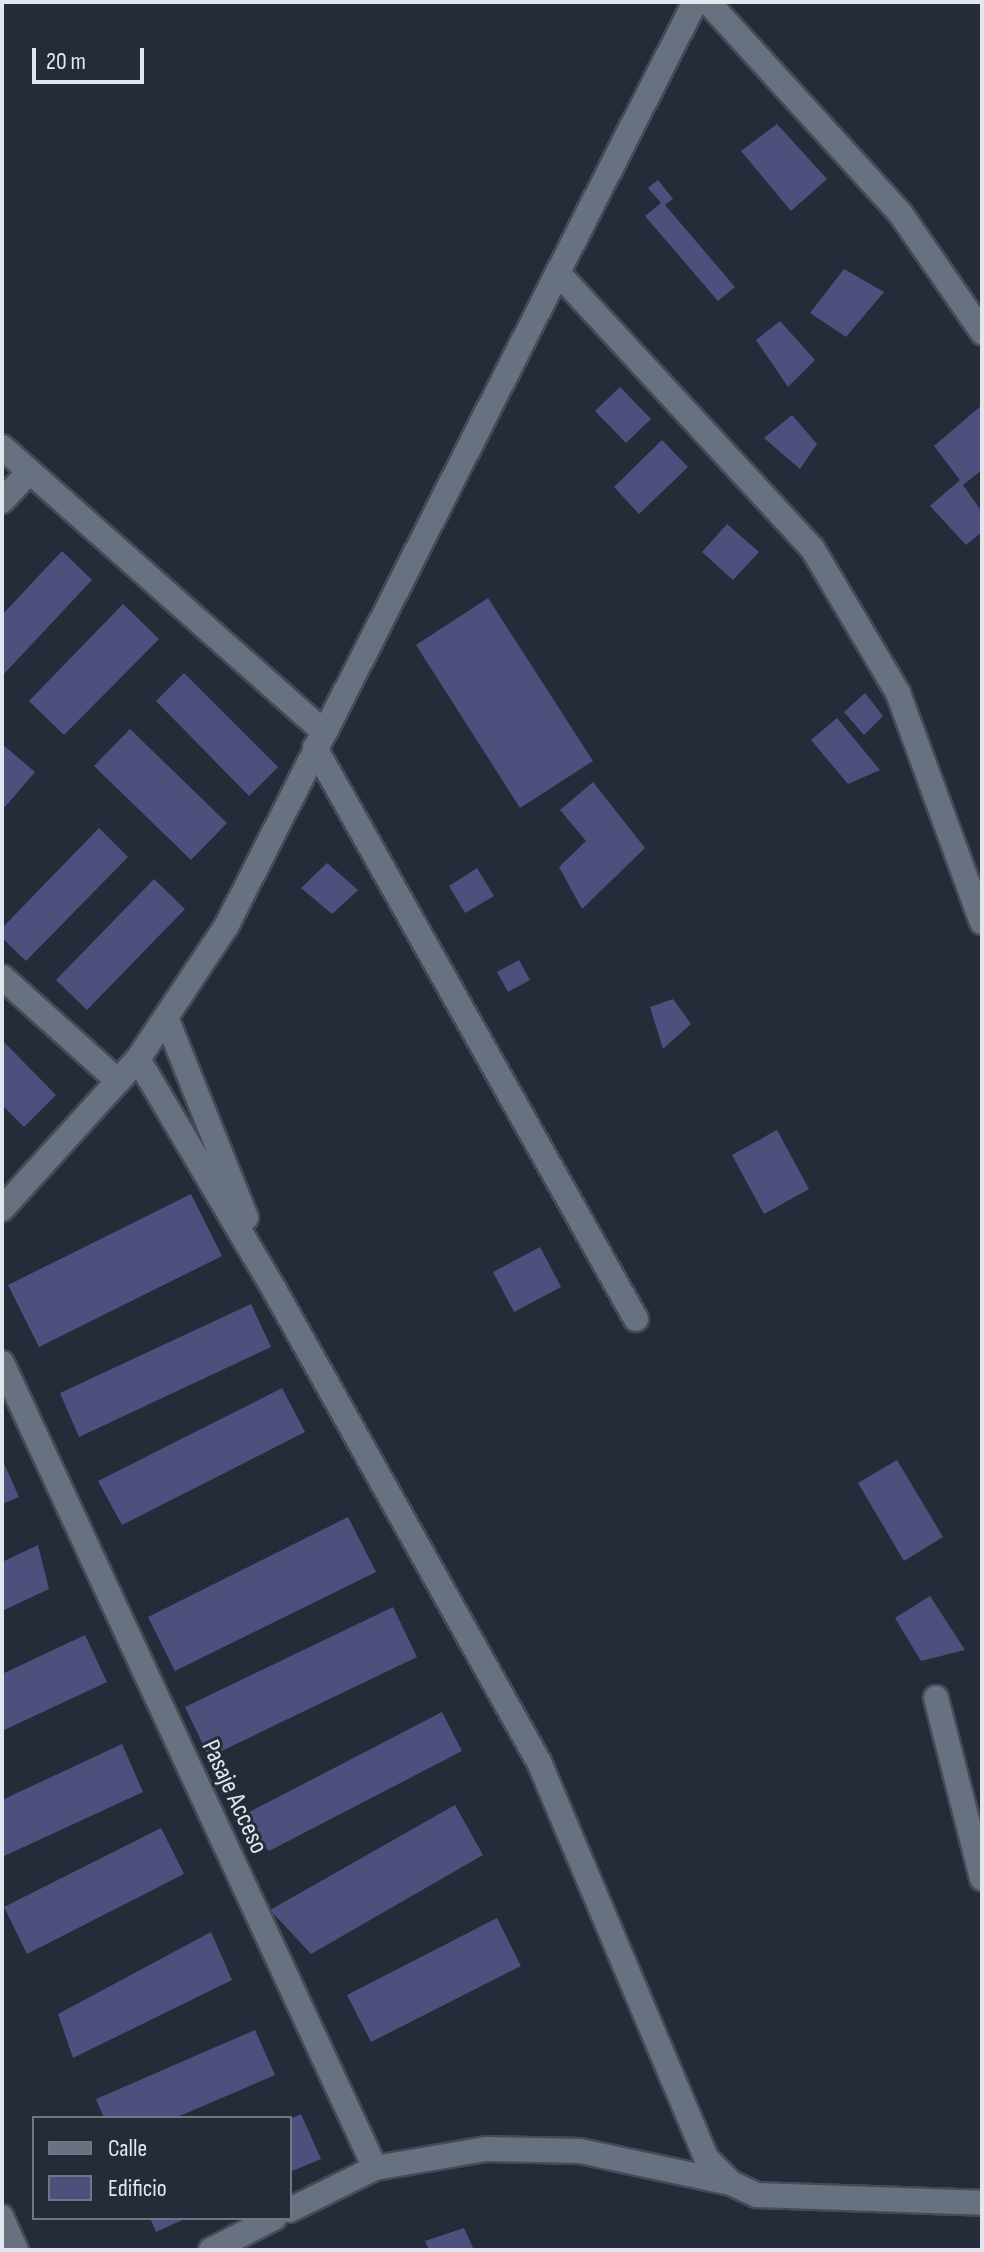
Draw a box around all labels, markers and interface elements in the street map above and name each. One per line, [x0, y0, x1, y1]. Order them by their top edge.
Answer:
scale bar [36, 32, 148, 82]
text: 20 m [46, 47, 86, 76]
street label: Pasaje Acceso [194, 1735, 274, 1859]
legend [32, 2116, 292, 2220]
text: Calle [108, 2134, 147, 2163]
text: Edificio [108, 2174, 167, 2203]

